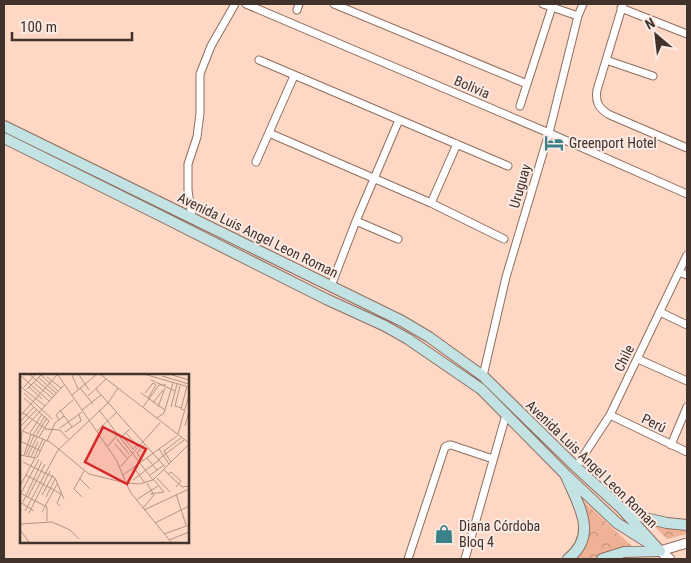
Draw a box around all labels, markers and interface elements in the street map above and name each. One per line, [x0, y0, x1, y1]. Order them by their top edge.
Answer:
scale bar [12, 10, 132, 42]
north arrow [631, 10, 681, 60]
text: N [642, 14, 657, 33]
text: 100 m [20, 18, 57, 36]
street label: Bolivia [452, 72, 492, 102]
hotel icon: Greenport Hotel [543, 132, 565, 154]
place label: Greenport Hotel [569, 135, 657, 151]
street label: Uruguay [506, 162, 534, 210]
street label: Avenida Luis Angel Leon Roman [175, 189, 341, 281]
street label: Chile [611, 342, 637, 374]
inset map [20, 374, 189, 543]
street label: Avenida Luis Angel Leon Roman [523, 397, 661, 531]
street label: Perú [639, 410, 669, 436]
place label: Diana Córdoba Bloq 4 [459, 518, 540, 550]
shop icon: Diana Córdoba Bloq 4 [433, 523, 455, 545]

